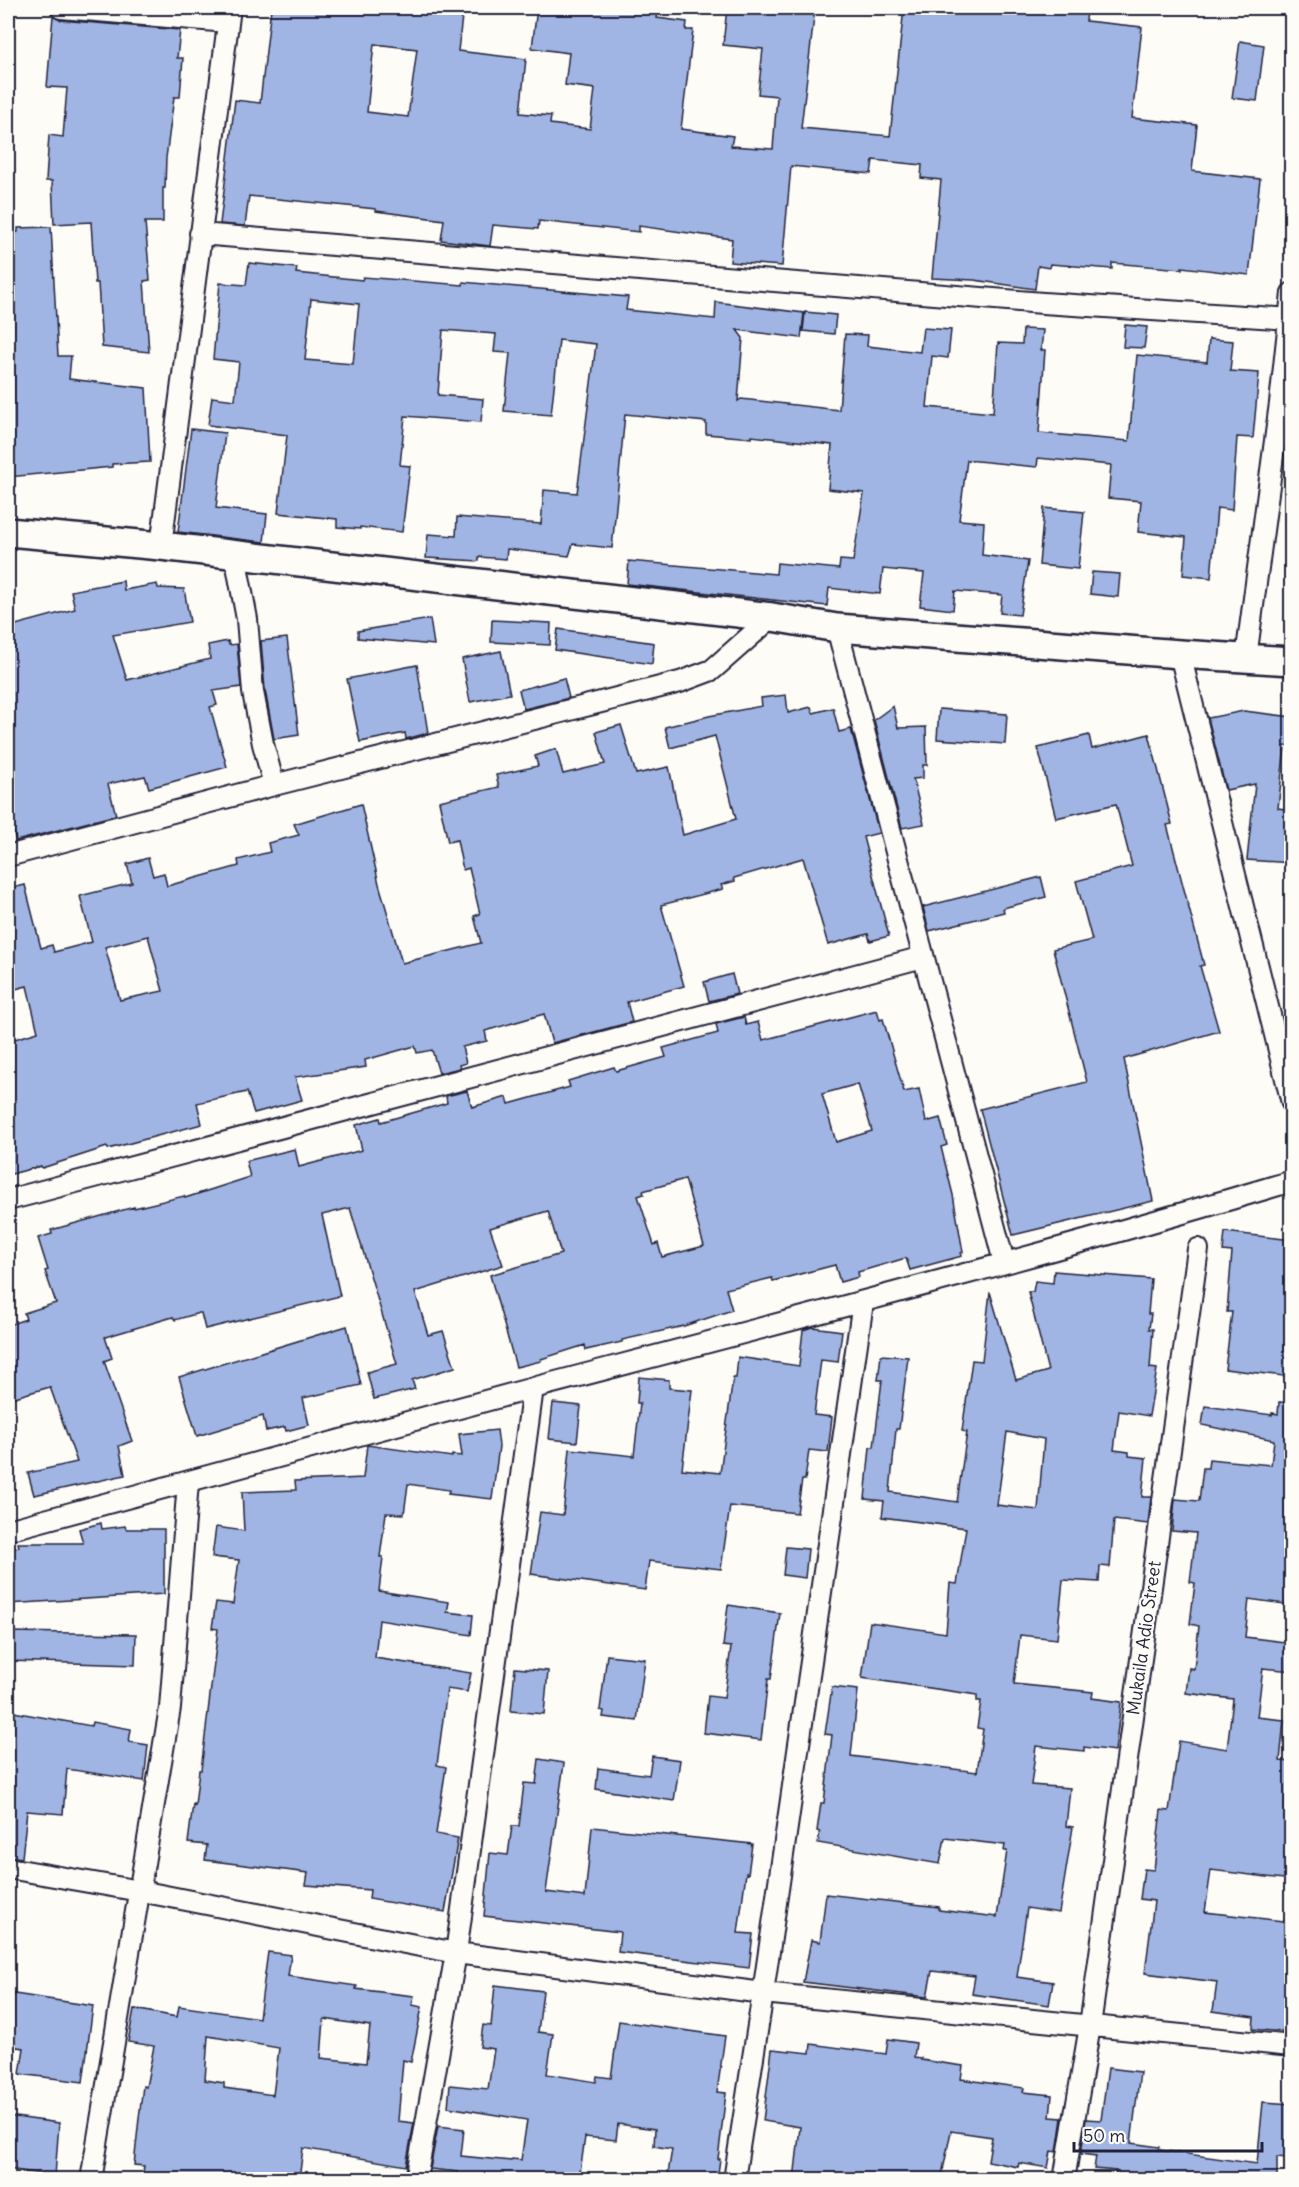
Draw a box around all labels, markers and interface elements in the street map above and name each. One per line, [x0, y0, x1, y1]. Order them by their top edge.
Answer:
street label: Mukaila Adio Street [1121, 1559, 1166, 1717]
scale bar [1074, 2115, 1262, 2153]
text: 50 m [1083, 2124, 1125, 2147]

